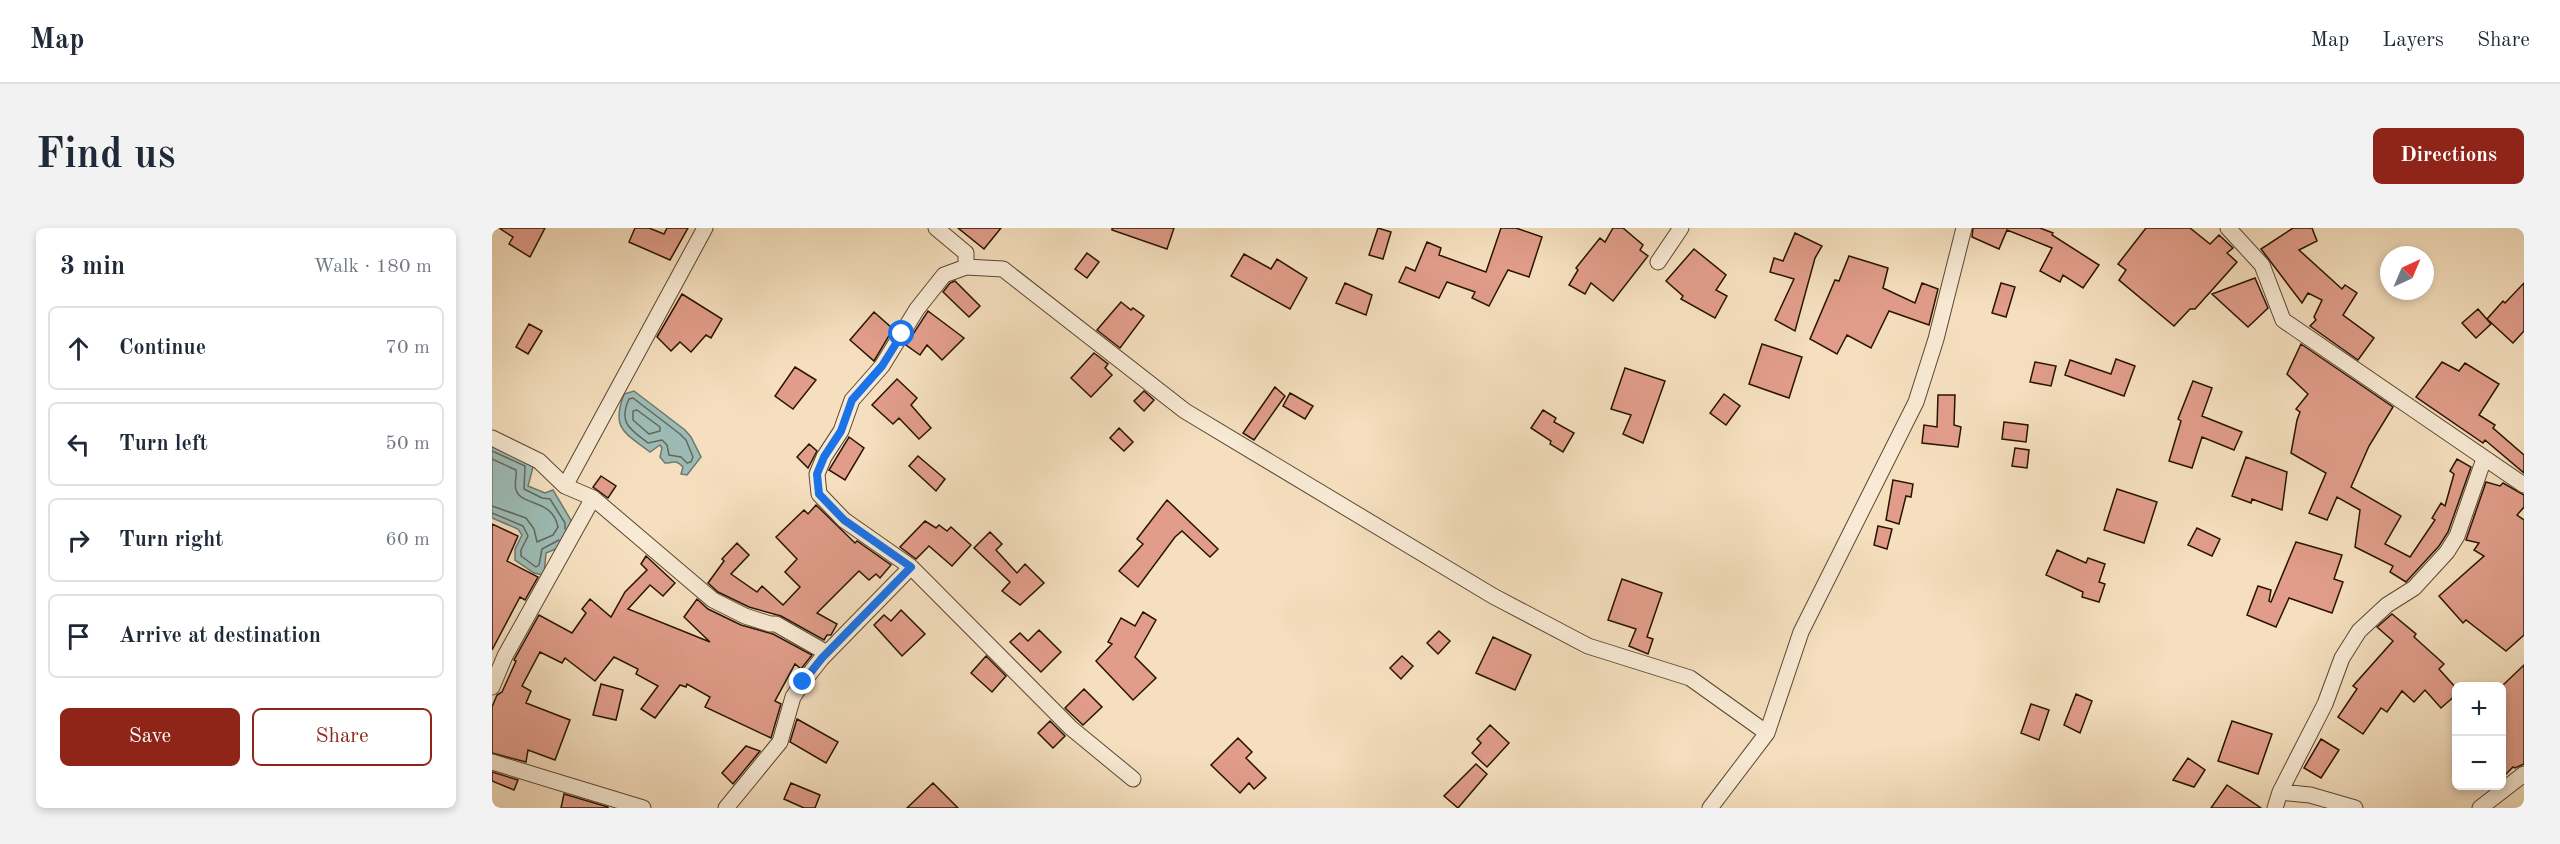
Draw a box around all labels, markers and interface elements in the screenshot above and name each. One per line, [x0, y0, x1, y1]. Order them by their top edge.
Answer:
text: Map [30, 27, 84, 55]
text: Map [2310, 30, 2349, 51]
text: Layers [2382, 30, 2444, 51]
text: Share [2477, 30, 2530, 51]
button: Directions [2373, 128, 2524, 184]
text: Find us [36, 135, 175, 177]
north arrow [2380, 246, 2434, 300]
text: 3 min [60, 254, 125, 280]
text: Walk · 180 m [313, 257, 432, 277]
route start [888, 320, 914, 346]
icon: ahead [62, 332, 95, 365]
text: Continue [119, 337, 206, 359]
text: 70 m [385, 338, 430, 358]
icon: left [62, 428, 95, 461]
text: Turn left [119, 433, 208, 455]
text: 50 m [385, 434, 430, 454]
icon: right [62, 524, 95, 557]
text: Turn right [119, 529, 223, 551]
text: 60 m [385, 530, 430, 550]
icon: arrive [62, 620, 95, 653]
text: Arrive at destination [119, 625, 321, 647]
route end [789, 668, 815, 694]
map controls [2452, 682, 2506, 790]
button: + [2452, 682, 2506, 736]
button: Save [60, 708, 240, 766]
button: Share [252, 708, 432, 766]
button: − [2452, 736, 2506, 790]

